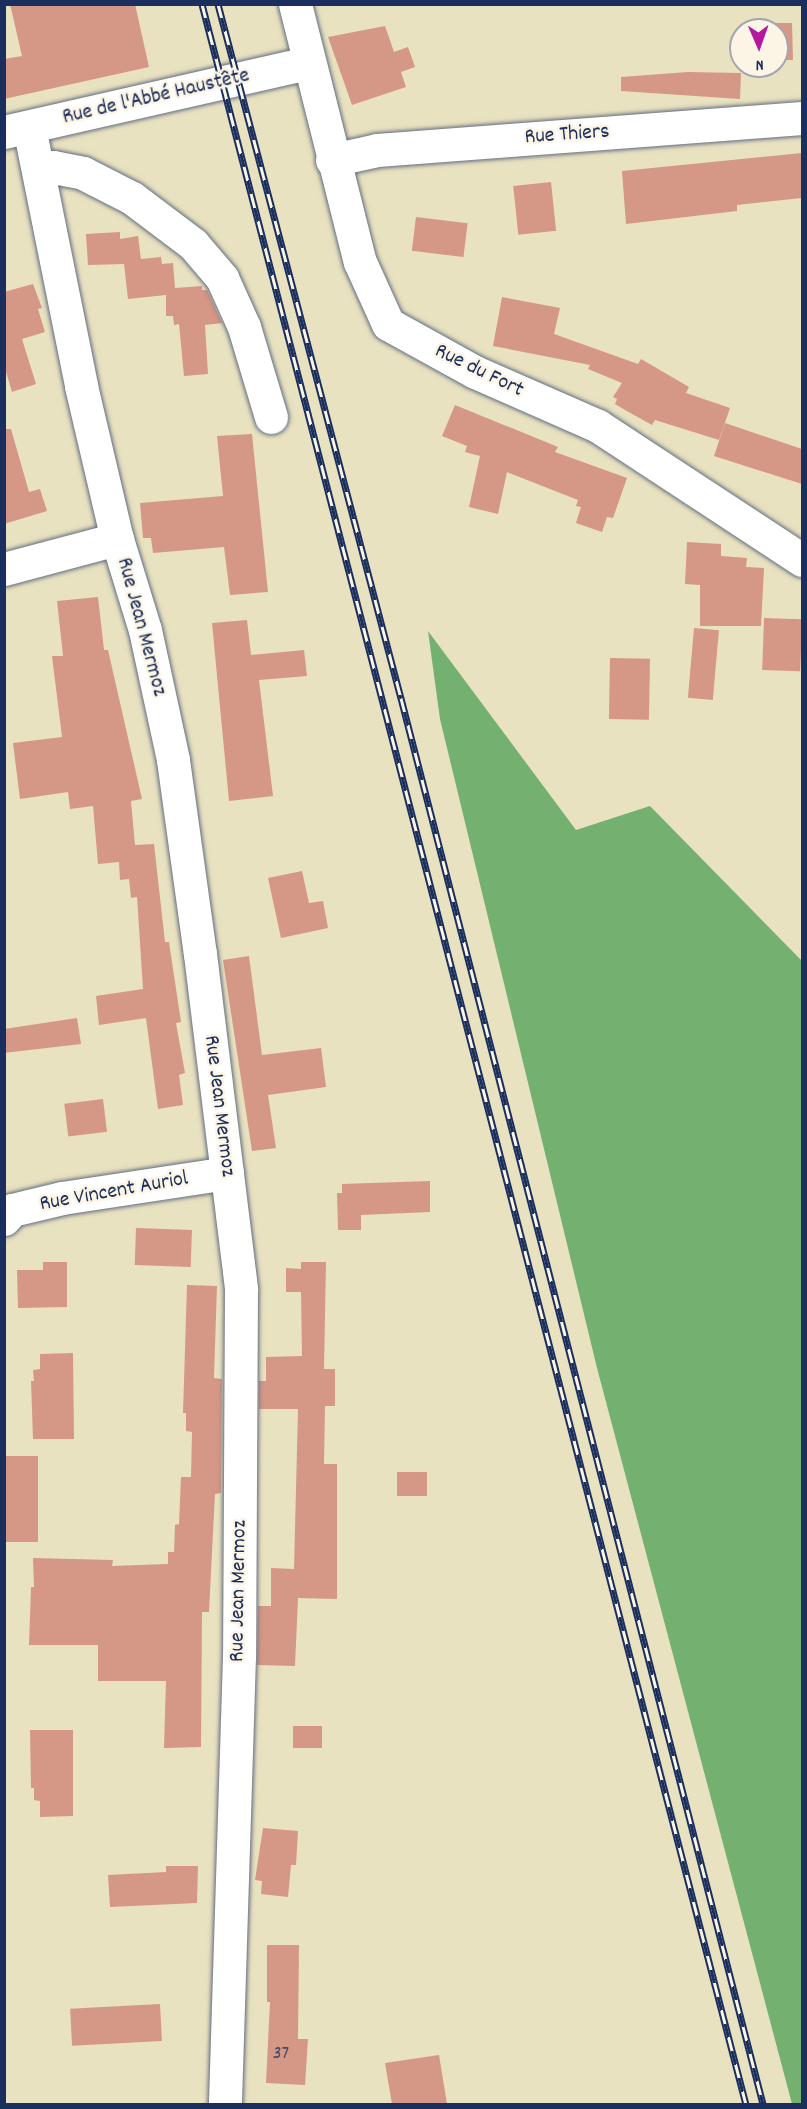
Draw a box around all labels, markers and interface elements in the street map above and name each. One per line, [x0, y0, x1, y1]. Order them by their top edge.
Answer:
north arrow [729, 18, 789, 78]
text: N [755, 53, 764, 76]
street label: Rue de l'Abbé Haustête [60, 63, 252, 131]
street label: Rue Thiers [524, 119, 610, 151]
street label: Rue du Fort [430, 338, 528, 404]
street label: Rue Jean Mermoz [110, 555, 172, 699]
street label: Rue Jean Mermoz [197, 1034, 241, 1178]
street label: Rue Vincent Auriol [38, 1166, 190, 1218]
street label: Rue Jean Mermoz [225, 1520, 253, 1662]
house number: 37 [273, 2042, 289, 2066]

